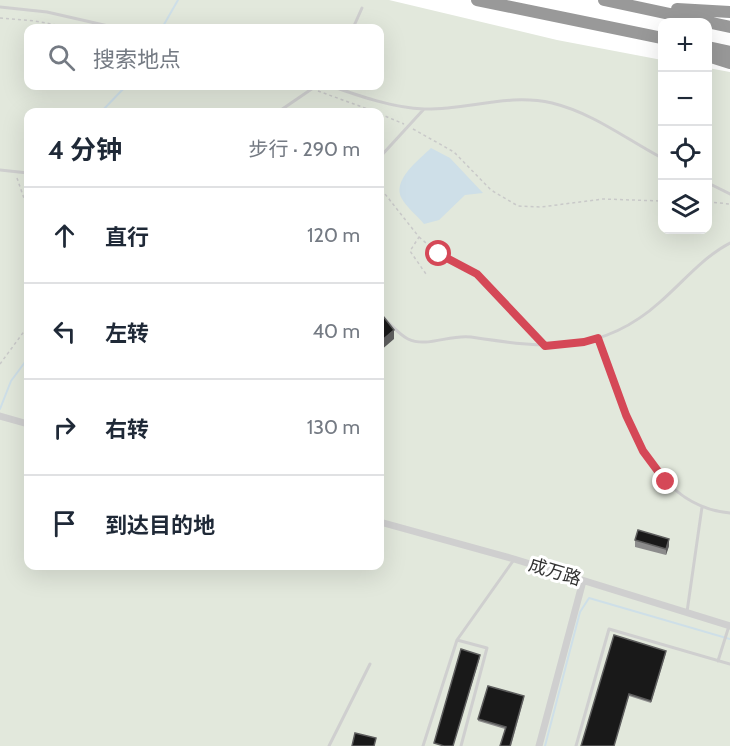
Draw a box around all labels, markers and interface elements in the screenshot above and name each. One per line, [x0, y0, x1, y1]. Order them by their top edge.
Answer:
map controls [658, 18, 712, 234]
button: + [658, 18, 712, 72]
search box [24, 24, 384, 90]
icon: search [45, 41, 78, 74]
text: 搜索地点 [93, 46, 181, 73]
button: − [658, 72, 712, 126]
button: locate [658, 126, 712, 180]
text: 4 分钟 [48, 134, 122, 166]
text: 步行 · 290 m [248, 137, 360, 161]
button: layers [658, 180, 712, 234]
icon: ahead [48, 219, 81, 252]
text: 120 m [307, 223, 360, 247]
text: 直行 [105, 224, 149, 251]
route start [425, 240, 451, 266]
icon: left [48, 315, 81, 348]
text: 40 m [312, 319, 360, 343]
text: 左转 [105, 320, 149, 347]
icon: right [48, 411, 81, 444]
text: 130 m [307, 415, 360, 439]
text: 右转 [105, 416, 149, 443]
route end [652, 468, 678, 494]
icon: arrive [48, 507, 81, 540]
text: 到达目的地 [105, 512, 215, 539]
street label: 成万路 [526, 554, 584, 590]

